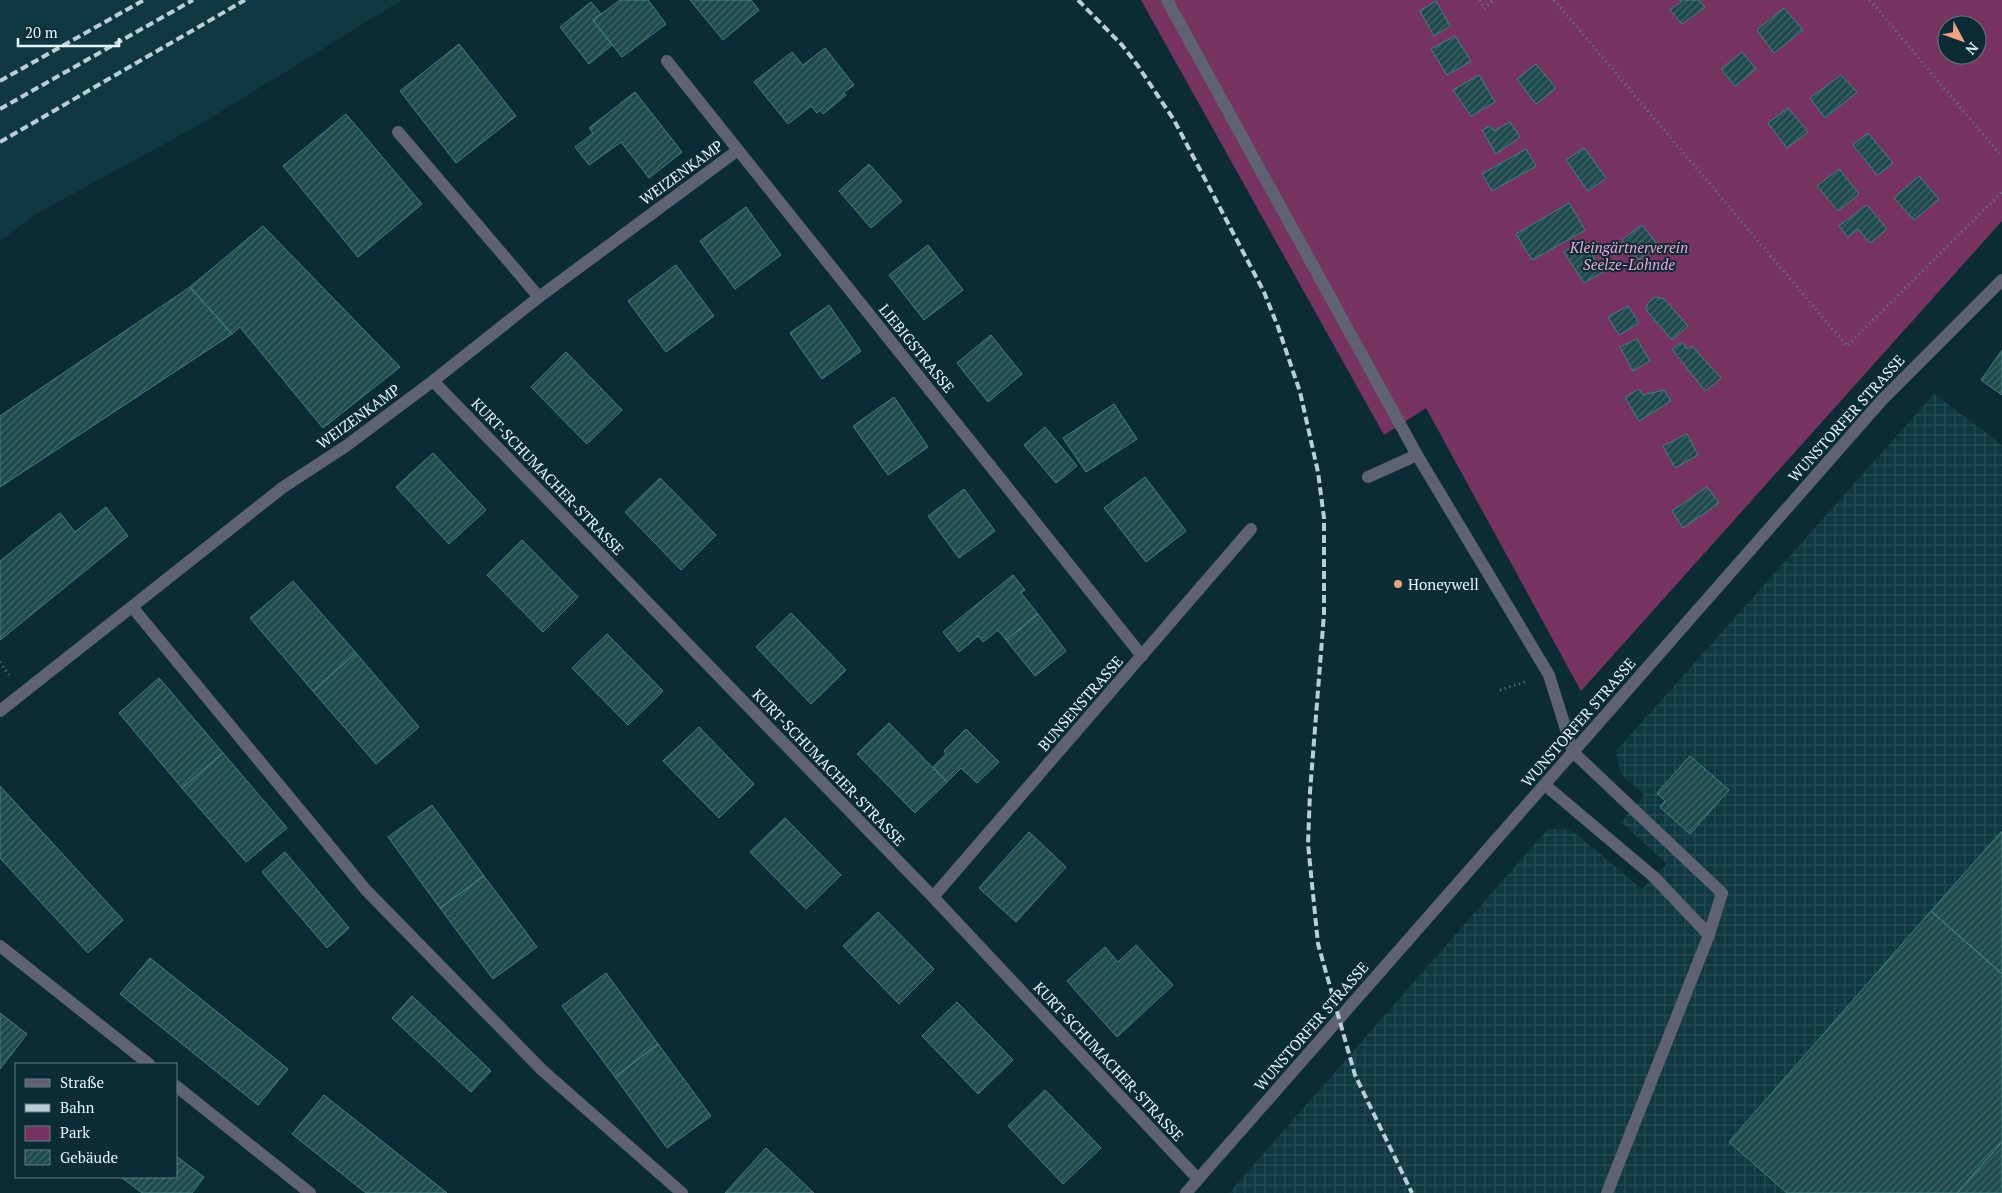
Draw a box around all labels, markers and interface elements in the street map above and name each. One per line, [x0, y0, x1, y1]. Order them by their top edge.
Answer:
scale bar [18, 15, 119, 47]
north arrow [1937, 15, 1987, 65]
text: 20 m [25, 22, 58, 42]
text: N [1961, 39, 1983, 59]
street label: WEIZENKAMP [635, 135, 727, 209]
park label: Kleingärtnerverein Seelze-Lohnde [1569, 237, 1688, 274]
street label: LIEBIGSTRASSE [875, 299, 959, 397]
street label: WUNSTORFER STRASSE [1783, 350, 1909, 486]
street label: WEIZENKAMP [312, 379, 404, 453]
street label: KURT-SCHUMACHER-STRASSE [467, 393, 629, 559]
place label: Honeywell [1408, 574, 1479, 594]
marker: Honeywell [1392, 578, 1404, 590]
street label: BUNSENSTRASSE [1033, 651, 1127, 755]
street label: WUNSTORFER STRASSE [1516, 653, 1640, 791]
street label: KURT-SCHUMACHER-STRASSE [748, 684, 910, 850]
street label: WUNSTORFER STRASSE [1249, 957, 1373, 1095]
street label: KURT-SCHUMACHER-STRASSE [1030, 977, 1188, 1145]
legend [15, 1063, 178, 1178]
text: Straße [60, 1072, 104, 1092]
text: Bahn [60, 1097, 95, 1117]
text: Park [60, 1122, 90, 1142]
text: Gebäude [60, 1147, 118, 1167]

